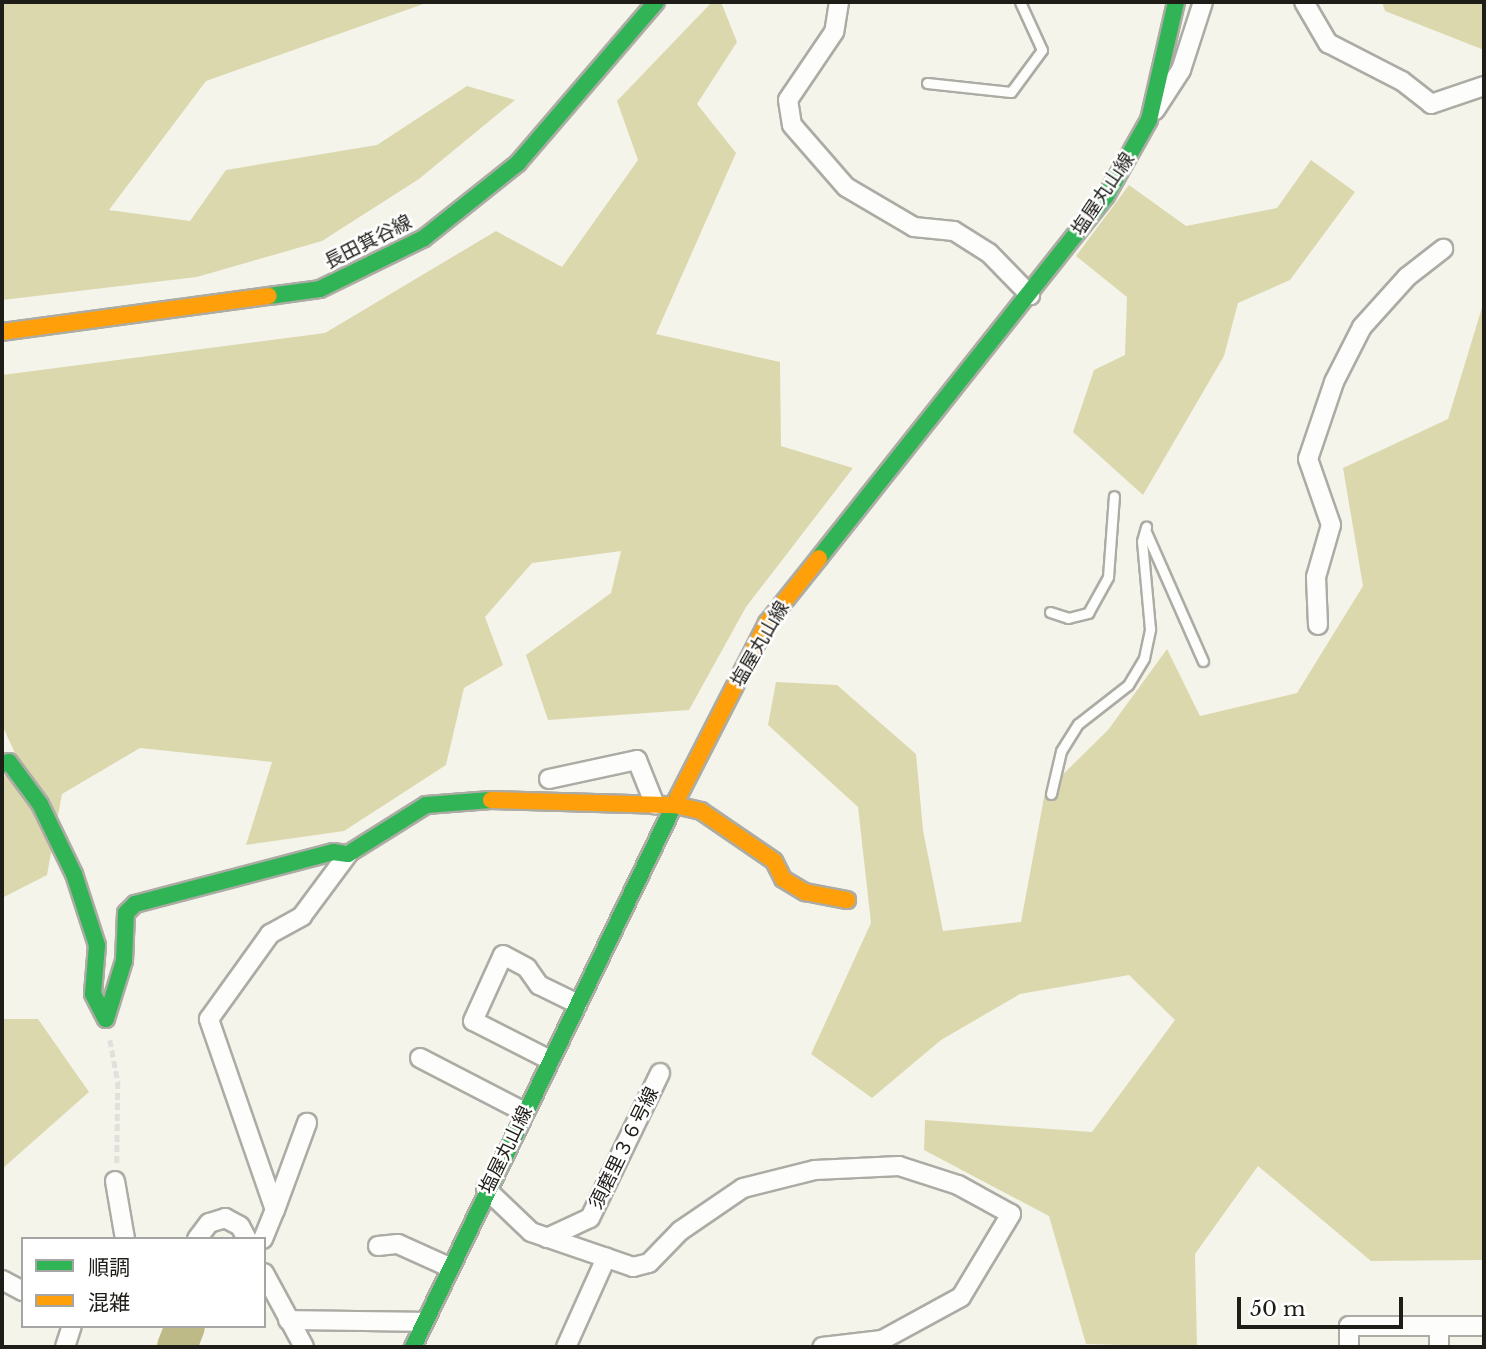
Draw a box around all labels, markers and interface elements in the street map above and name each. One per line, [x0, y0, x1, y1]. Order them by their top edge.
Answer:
street label: 塩屋丸山線 [1067, 148, 1139, 240]
street label: 長田箕谷線 [321, 210, 415, 274]
street label: 塩屋丸山線 [726, 597, 794, 691]
street label: 須磨里３６号線 [585, 1083, 663, 1213]
street label: 塩屋丸山線 [475, 1102, 537, 1198]
legend [21, 1237, 266, 1328]
text: 順調 [88, 1255, 130, 1281]
scale bar [1241, 1282, 1407, 1326]
text: 混雑 [88, 1290, 130, 1316]
text: 50 m [1250, 1296, 1305, 1322]

